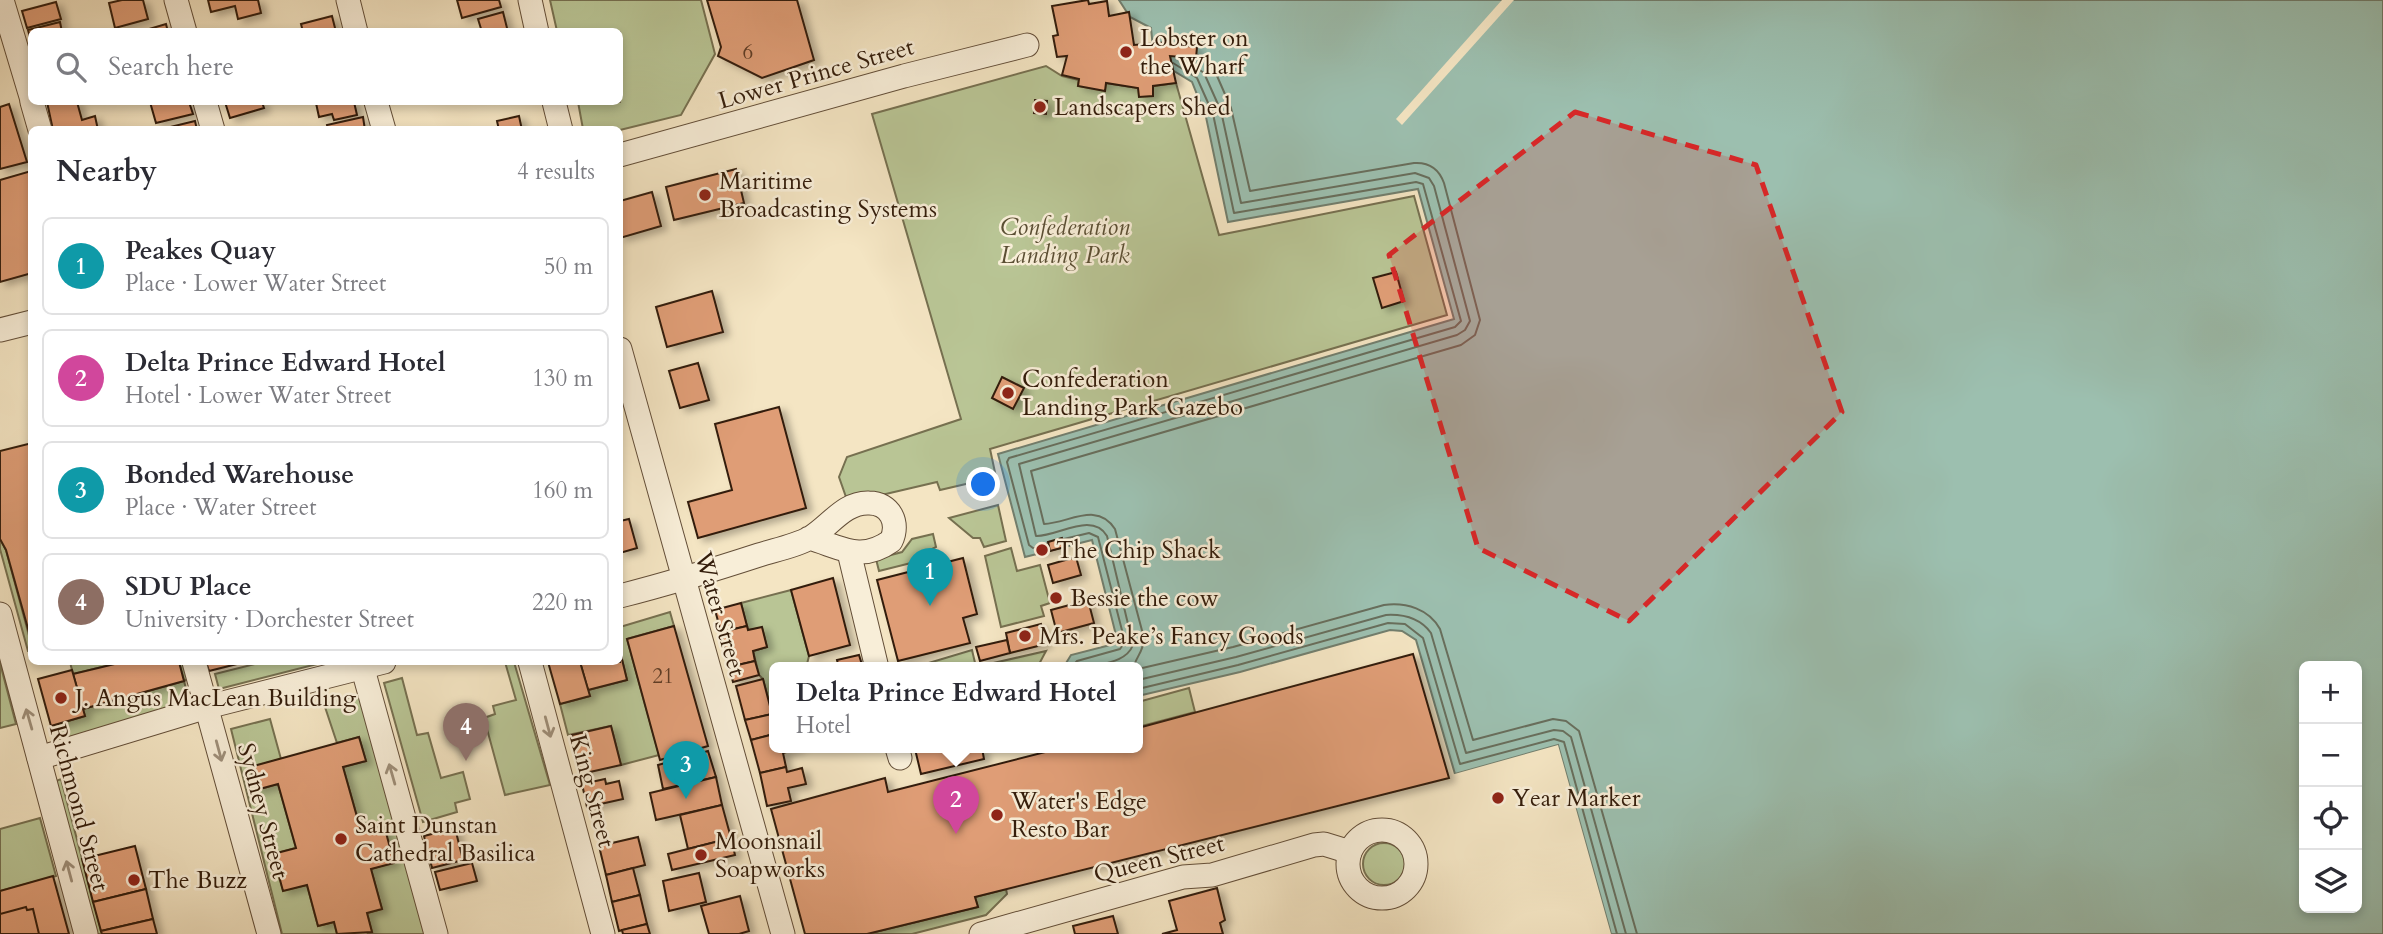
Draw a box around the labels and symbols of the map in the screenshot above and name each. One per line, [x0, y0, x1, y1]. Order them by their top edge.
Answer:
place label: Lobster on the Wharf [1140, 22, 1249, 83]
street label: Lower Prince Street [714, 30, 918, 118]
house number: 6 [743, 38, 753, 67]
marker: Lobster on the Wharf [1118, 44, 1134, 60]
place label: Landscapers Shed [1054, 91, 1231, 124]
marker: Landscapers Shed [1032, 99, 1048, 115]
place label: Maritime Broadcasting Systems [719, 165, 937, 226]
marker: Maritime Broadcasting Systems [697, 187, 713, 203]
park label: Confederation Landing Park [1000, 211, 1130, 272]
place label: Confederation Landing Park Gazebo [1022, 363, 1243, 424]
marker: Confederation Landing Park Gazebo [1000, 385, 1016, 401]
your location [966, 467, 1000, 501]
place label: The Chip Shack [1056, 534, 1221, 567]
marker: The Chip Shack [1034, 542, 1050, 558]
street label: Water Street [686, 547, 754, 681]
pin: 1 [907, 548, 953, 606]
place label: Bessie the cow [1070, 582, 1219, 615]
marker: Bessie the cow [1048, 590, 1064, 606]
place label: Mrs. Peake’s Fancy Goods [1039, 620, 1303, 653]
marker: Mrs. Peake’s Fancy Goods [1017, 628, 1033, 644]
house number: 21 [652, 662, 674, 691]
place label: J. Angus MacLean Building [72, 682, 357, 715]
marker: J. Angus MacLean Building [53, 690, 69, 706]
pin: 4 [443, 703, 489, 761]
one-way arrow [21, 708, 34, 730]
one-way arrow [542, 716, 555, 738]
street label: Richmond Street [41, 721, 117, 895]
street label: King Street [561, 731, 623, 852]
one-way arrow [213, 739, 226, 762]
street label: Sydney Street [229, 740, 297, 883]
pin: 3 [663, 741, 709, 799]
one-way arrow [385, 763, 398, 785]
pin: 2 [933, 776, 979, 834]
place label: Year Marker [1512, 782, 1641, 815]
place label: Water's Edge Resto Bar [1010, 785, 1147, 846]
marker: Year Marker [1490, 790, 1506, 806]
marker: Water's Edge Resto Bar [989, 807, 1005, 823]
place label: Saint Dunstan Cathedral Basilica [355, 809, 536, 870]
place label: Moonsnail Soapworks [715, 825, 825, 886]
street label: Queen Street [1090, 827, 1228, 891]
marker: Saint Dunstan Cathedral Basilica [333, 831, 349, 847]
marker: Moonsnail Soapworks [693, 847, 709, 863]
one-way arrow [62, 861, 75, 883]
place label: The Buzz [148, 864, 247, 897]
marker: The Buzz [126, 872, 142, 888]

